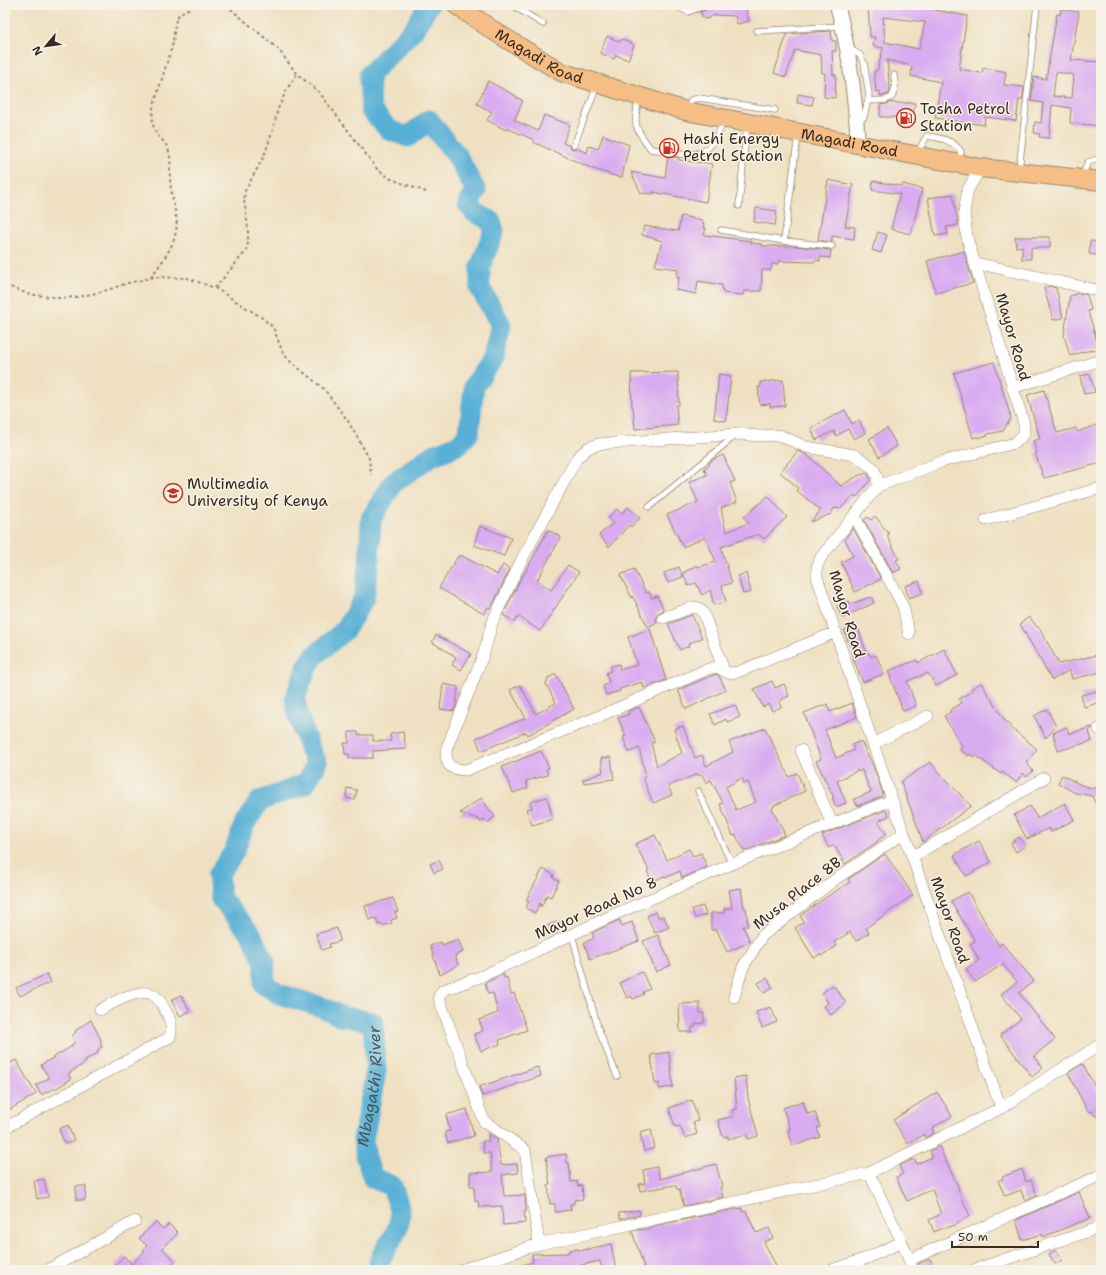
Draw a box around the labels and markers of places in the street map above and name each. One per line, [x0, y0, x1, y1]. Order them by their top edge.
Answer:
place label: Tosha Petrol Station [920, 99, 1010, 136]
fuel station icon: Tosha Petrol Station [895, 107, 917, 129]
place label: Hashi Energy Petrol Station [683, 129, 783, 166]
fuel station icon: Hashi Energy Petrol Station [658, 137, 680, 159]
place label: Multimedia University of Kenya [187, 474, 328, 511]
school or university icon: Multimedia University of Kenya [162, 482, 184, 504]

